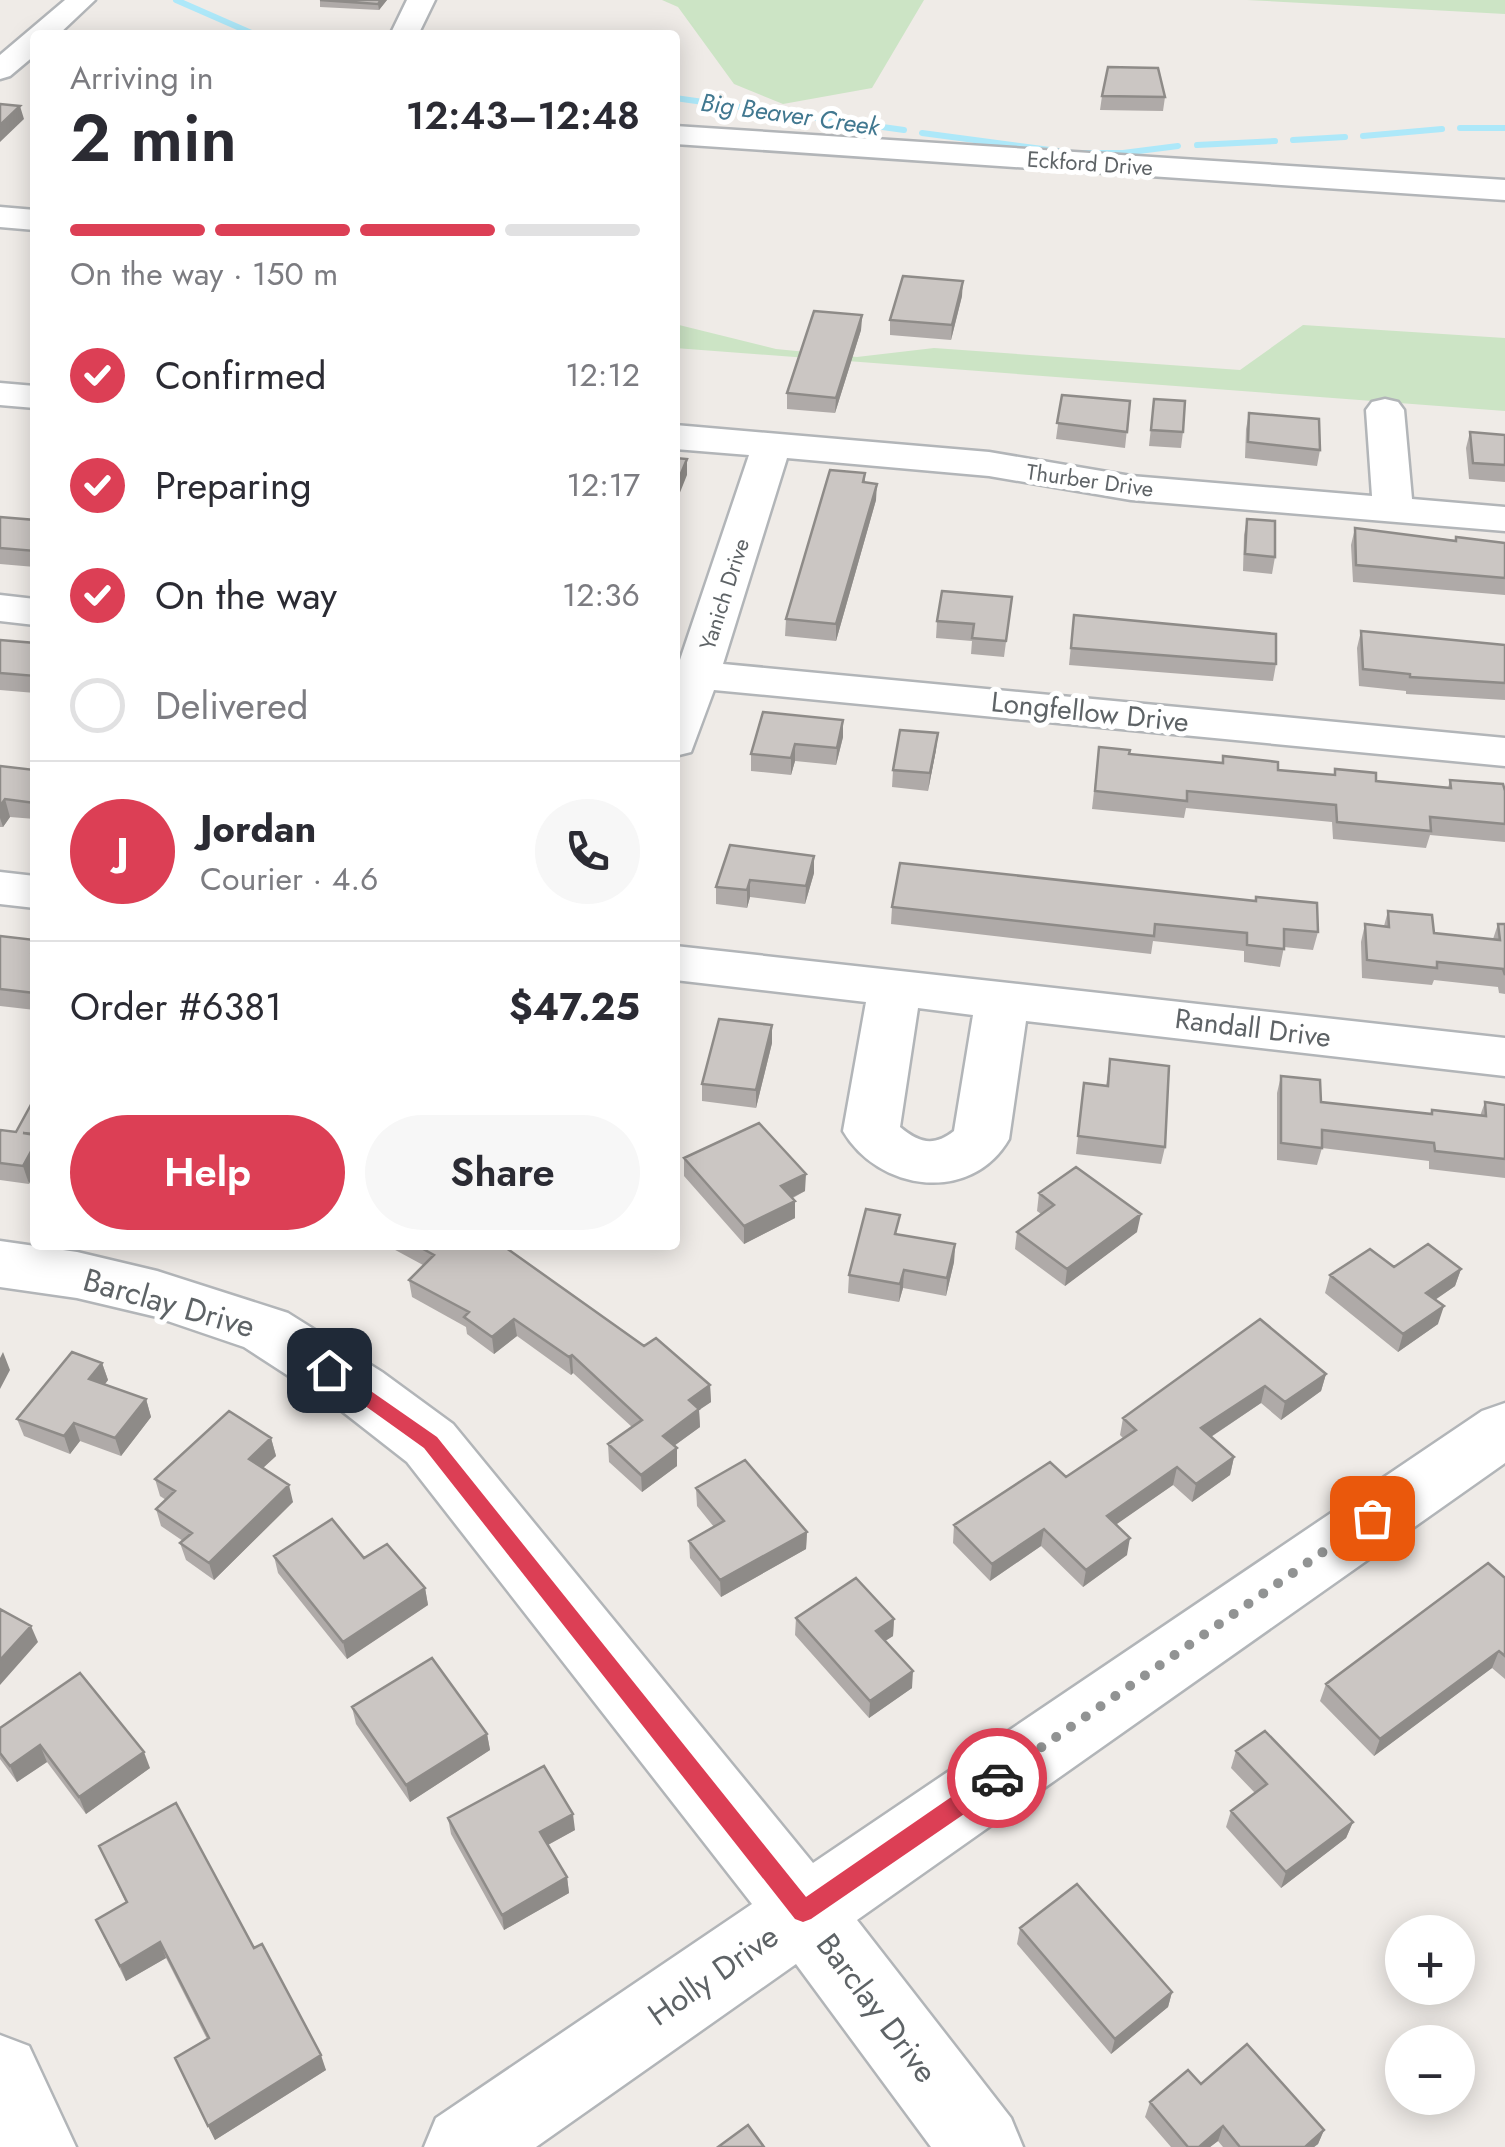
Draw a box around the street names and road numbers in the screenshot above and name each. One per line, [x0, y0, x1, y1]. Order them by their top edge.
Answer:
street label: Eckford Drive [1026, 143, 1154, 183]
street label: Thurber Drive [1024, 455, 1156, 505]
street label: Yanich Drive [691, 534, 757, 654]
street label: Longfellow Drive [989, 681, 1191, 743]
street label: Randall Drive [1173, 998, 1333, 1058]
street label: Barclay Drive [78, 1257, 260, 1349]
street label: Holly Drive [638, 1913, 788, 2037]
street label: Barclay Drive [806, 1924, 948, 2092]

